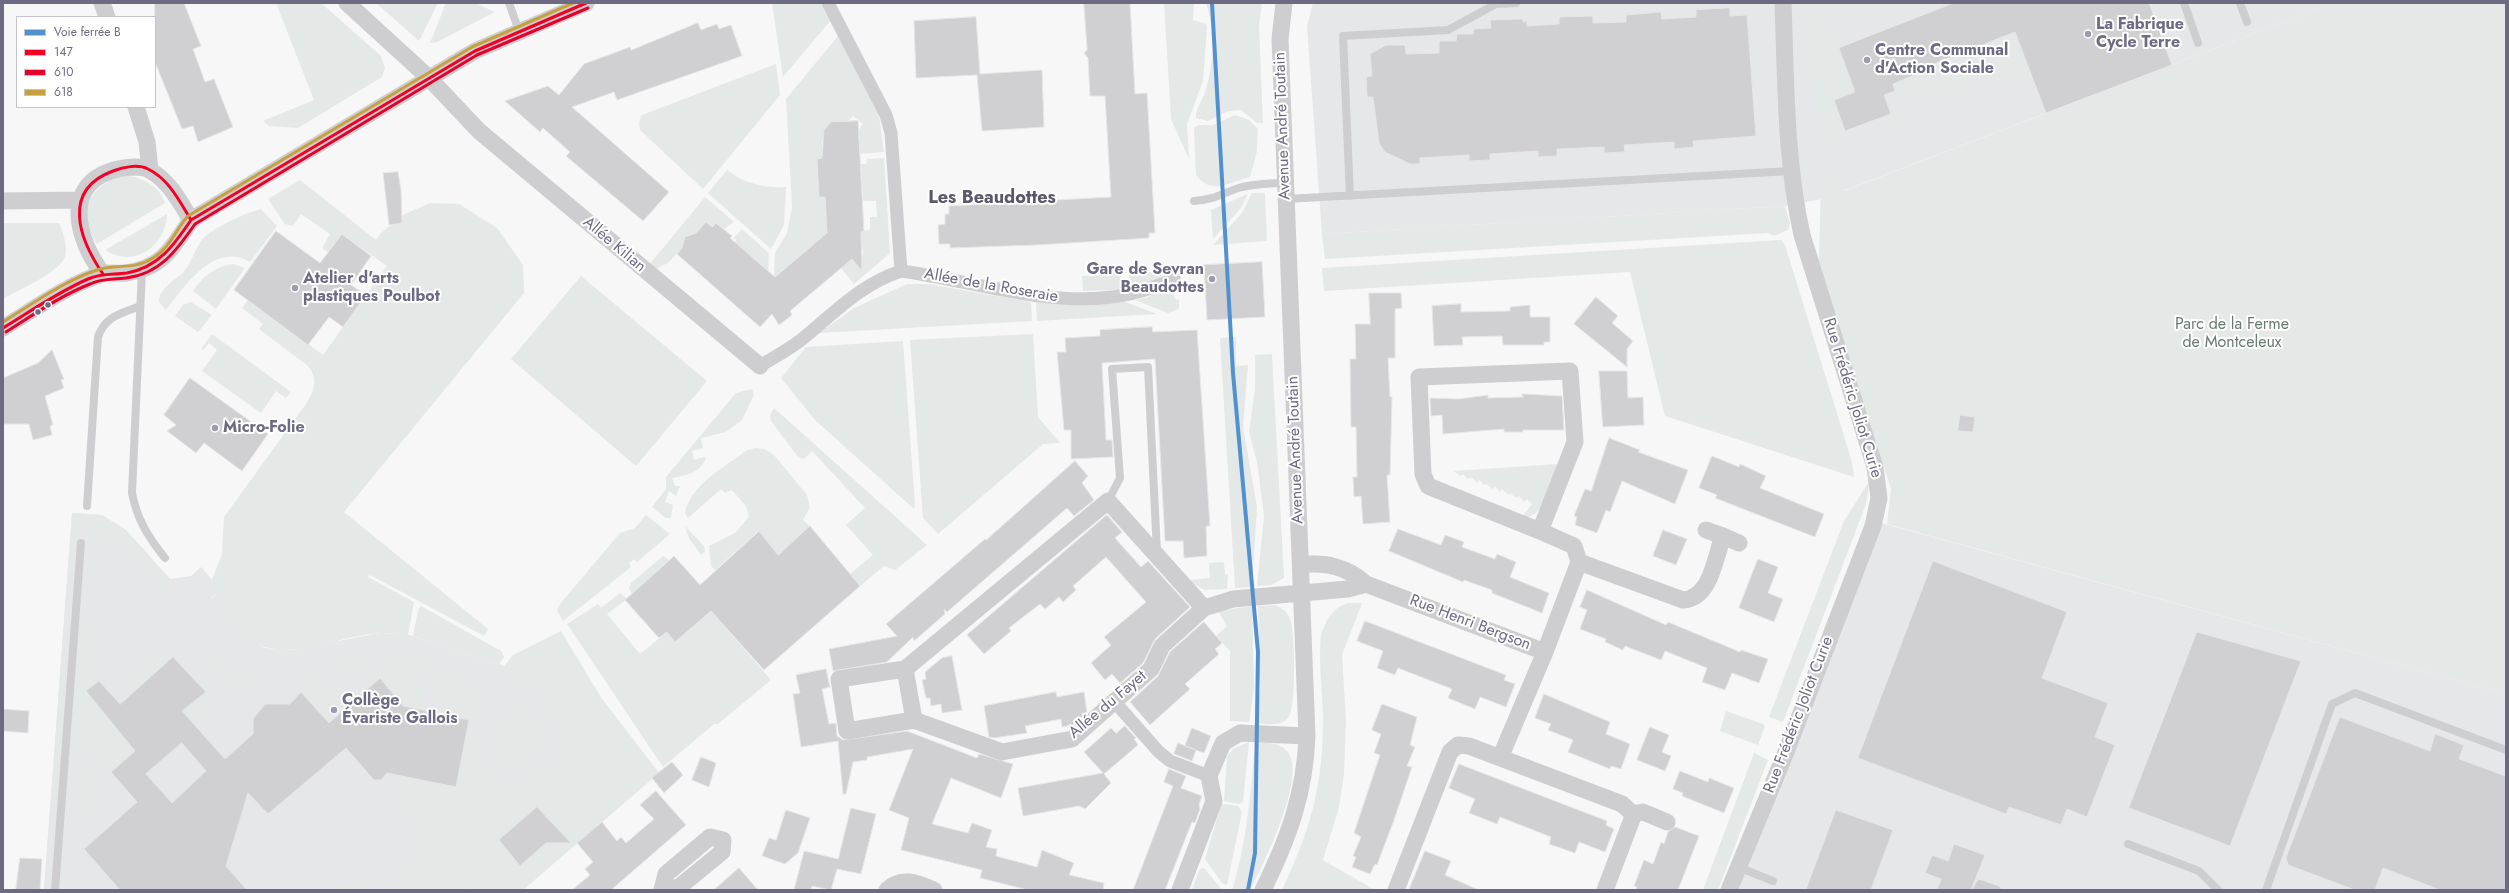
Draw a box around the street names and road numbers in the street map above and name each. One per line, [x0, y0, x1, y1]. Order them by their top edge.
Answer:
street label: Avenue André Toutain [1271, 52, 1295, 200]
street label: Allée Kilian [579, 213, 649, 277]
street label: Allée de la Roseraie [923, 265, 1059, 307]
street label: Rue Frédéric Joliot Curie [1819, 316, 1885, 480]
street label: Avenue André Toutain [1284, 376, 1308, 524]
street label: Rue Henri Bergson [1407, 591, 1533, 655]
street label: Rue Frédéric Joliot Curie [1760, 634, 1838, 796]
street label: Allée du Fayet [1065, 667, 1151, 743]

